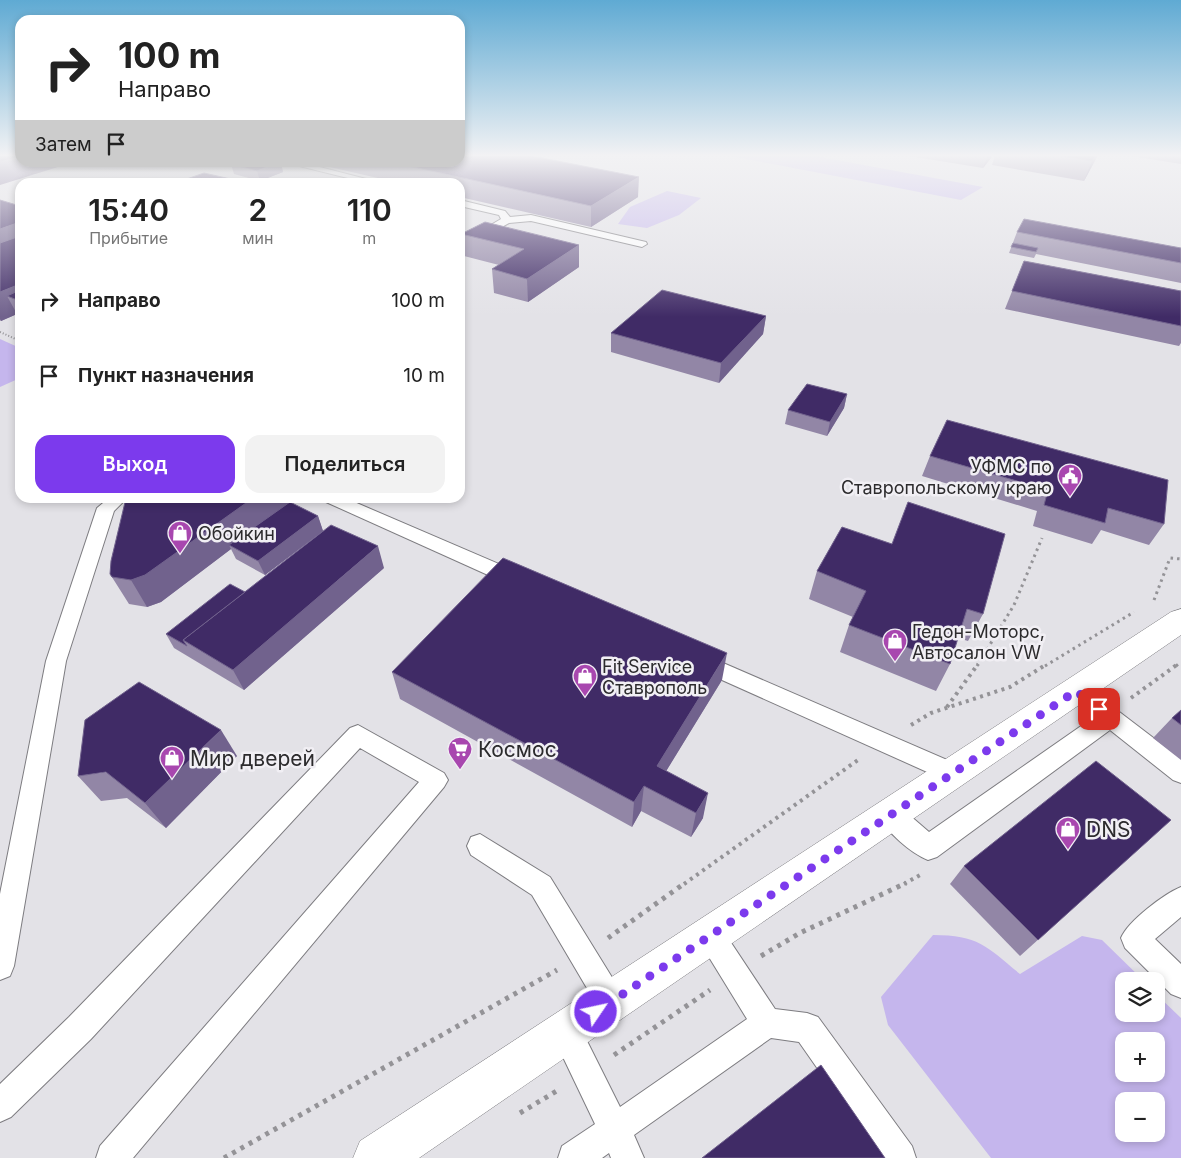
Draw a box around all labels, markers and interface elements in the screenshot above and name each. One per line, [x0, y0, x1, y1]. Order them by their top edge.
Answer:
text: 100 m [118, 34, 221, 76]
icon: right [35, 35, 100, 100]
text: Направо [118, 76, 211, 102]
icon: arrive [102, 130, 130, 158]
text: Затем [35, 133, 92, 156]
text: 15:40 [88, 192, 169, 228]
text: 2 [249, 192, 267, 228]
text: 110 [347, 192, 392, 228]
text: Прибытие [89, 228, 168, 248]
text: мин [242, 228, 273, 248]
text: m [362, 228, 376, 248]
icon: right [35, 287, 63, 315]
text: Направо [78, 289, 161, 312]
text: 100 m [391, 289, 445, 312]
icon: arrive [35, 362, 63, 390]
text: Пункт назначения [78, 364, 254, 387]
text: 10 m [403, 364, 445, 387]
button: Выход [35, 435, 235, 493]
button: Поделиться [245, 435, 445, 493]
place label: УФМС по Ставропольскому краю [841, 456, 1052, 498]
public building icon: УФМС по Ставропольскому краю [1057, 463, 1083, 497]
shop icon: Обойкин [167, 520, 193, 554]
place label: Обойкин [198, 523, 275, 544]
place label: Гедон-Моторс, Автосалон VW [912, 621, 1045, 663]
shop icon: Гедон-Моторс, Автосалон VW [882, 628, 908, 662]
place label: Fit Service Ставрополь [602, 656, 707, 698]
shop icon: Fit Service Ставрополь [572, 663, 598, 697]
pin [1078, 688, 1120, 730]
icon: arrive [1085, 695, 1113, 723]
supermarket icon: Космос [447, 736, 473, 770]
place label: Космос [478, 737, 557, 762]
shop icon: Мир дверей [159, 745, 185, 779]
place label: Мир дверей [190, 746, 315, 771]
shop icon: DNS [1055, 816, 1081, 850]
place label: DNS [1086, 817, 1130, 842]
map controls [1115, 972, 1165, 1142]
button: layers [1115, 972, 1165, 1022]
position arrow [569, 985, 621, 1037]
button: + [1115, 1032, 1165, 1082]
button: − [1115, 1092, 1165, 1142]

